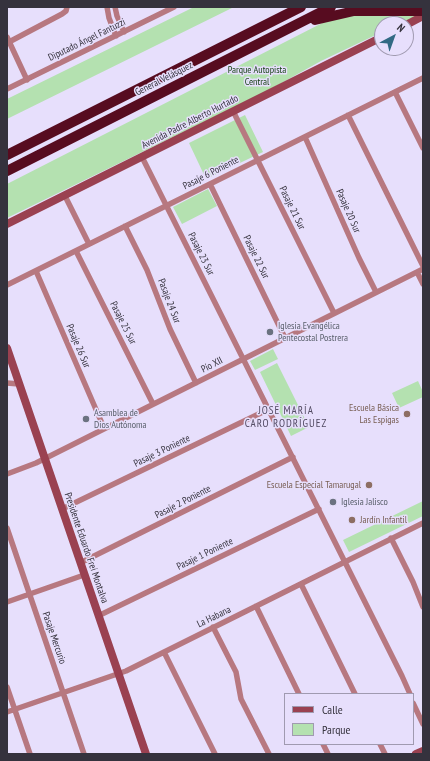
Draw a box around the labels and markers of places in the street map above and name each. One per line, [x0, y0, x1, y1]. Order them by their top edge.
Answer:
place label: Iglesia Evangélica Pentecostal Postrera [278, 320, 348, 344]
marker: Iglesia Evangélica Pentecostal Postrera [265, 327, 275, 337]
place label: Escuela Básica Las Espigas [349, 402, 399, 426]
place label: Asamblea de Dios Autónoma [94, 407, 147, 430]
marker: Escuela Básica Las Espigas [402, 409, 412, 419]
marker: Asamblea de Dios Autónoma [81, 414, 91, 424]
place label: Escuela Especial Tamarugal [267, 479, 361, 491]
marker: Escuela Especial Tamarugal [364, 480, 374, 490]
place label: Iglesia Jalisco [341, 496, 388, 508]
marker: Iglesia Jalisco [328, 497, 338, 507]
place label: Jardín Infantil [360, 514, 407, 526]
marker: Jardín Infantil [347, 515, 357, 525]

